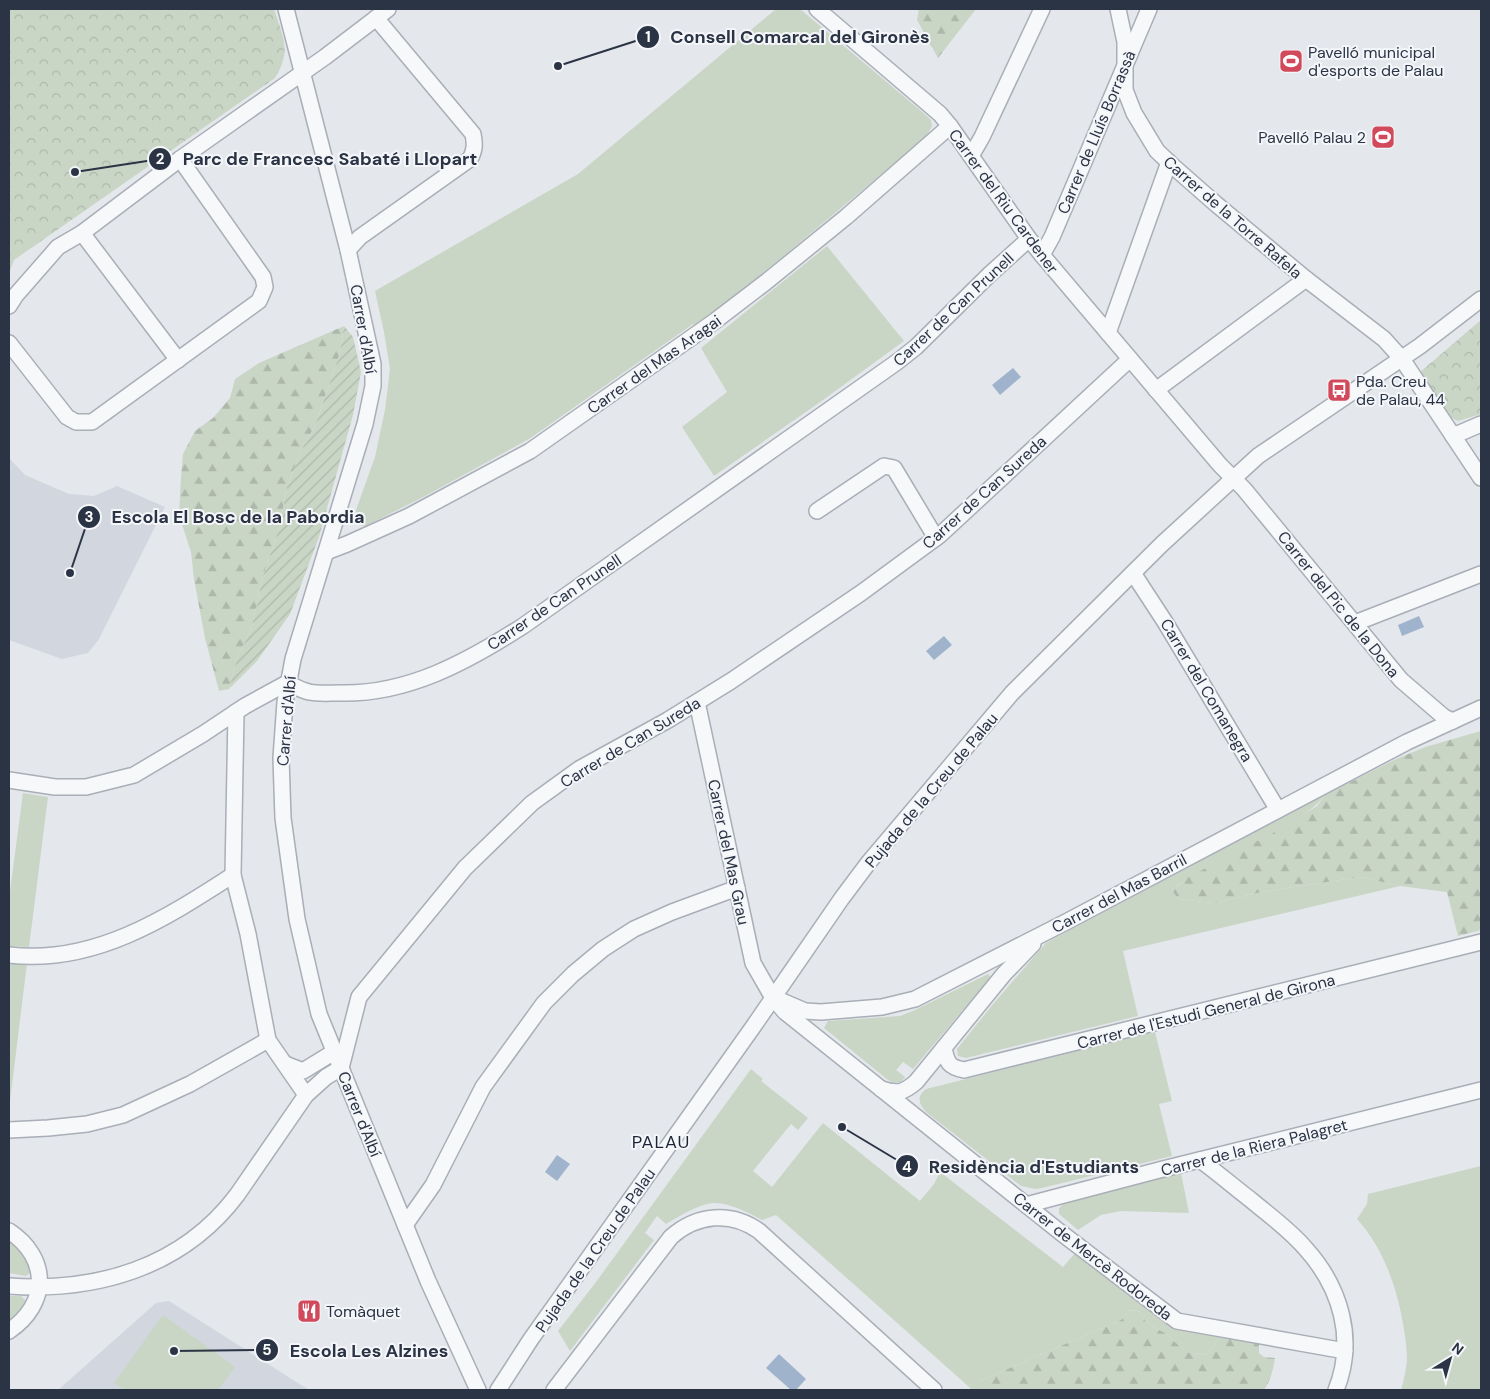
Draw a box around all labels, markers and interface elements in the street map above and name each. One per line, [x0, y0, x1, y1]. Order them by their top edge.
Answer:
callout: Consell Comarcal del Gironès [636, 21, 940, 54]
text: Consell Comarcal del Gironès [670, 25, 930, 49]
text: 1 [645, 27, 651, 47]
place label: Pavelló municipal d'esports de Palau [1308, 42, 1443, 81]
street label: Carrer de Lluís Borrassà [1052, 47, 1140, 217]
sports icon: Pavelló municipal d'esports de Palau [1278, 48, 1304, 74]
sports icon: Pavelló Palau 2 [1370, 124, 1396, 150]
street label: Carrer del Riu Cardener [944, 125, 1063, 278]
place label: Pavelló Palau 2 [1258, 127, 1366, 148]
callout: Parc de Francesc Sabaté i Llopart [148, 143, 487, 176]
text: Parc de Francesc Sabaté i Llopart [183, 147, 477, 171]
text: 2 [156, 149, 165, 169]
street label: Carrer de la Torre Rafela [1159, 151, 1306, 283]
street label: Carrer de Can Prunell [888, 248, 1018, 371]
street label: Carrer d'Albí [345, 283, 382, 376]
street label: Carrer del Mas Aragai [583, 310, 725, 419]
place label: Pda. Creu de Palau, 44 [1356, 371, 1445, 410]
bus stop icon: Pda. Creu de Palau, 44 [1326, 377, 1352, 403]
street label: Carrer de Can Sureda [918, 431, 1051, 554]
callout: Escola El Bosc de la Pabordia [76, 500, 374, 533]
text: Escola El Bosc de la Pabordia [112, 505, 365, 529]
text: 3 [84, 507, 94, 527]
street label: Carrer del Pic de la Dona [1273, 527, 1404, 682]
street label: Carrer de Can Prunell [483, 550, 626, 655]
street label: Carrer del Comanegra [1155, 615, 1258, 766]
street label: Carrer d'Albí [272, 675, 301, 767]
street label: Carrer de Can Sureda [556, 692, 704, 793]
street label: Pujada de la Creu de Palau [860, 709, 1002, 872]
street label: Carrer del Mas Grau [703, 777, 754, 927]
street label: Carrer del Mas Barril [1048, 849, 1190, 938]
street label: Carrer de l'Estudi General de Girona [1075, 969, 1337, 1054]
street label: Carrer d'Albí [333, 1068, 386, 1160]
street label: Carrer de la Riera Palagret [1159, 1114, 1350, 1181]
district label: PALAU [632, 1130, 690, 1154]
callout: Residència d'Estudiants [894, 1150, 1150, 1183]
text: Residència d'Estudiants [929, 1155, 1139, 1179]
text: 4 [902, 1157, 912, 1177]
street label: Pujada de la Creu de Palau [531, 1164, 660, 1337]
street label: Carrer de Mercè Rodoreda [1009, 1188, 1177, 1325]
restaurant icon: Tomàquet [296, 1298, 322, 1324]
place label: Tomàquet [326, 1301, 400, 1322]
callout: Escola Les Alzines [254, 1334, 458, 1367]
north arrow [1425, 1334, 1475, 1384]
text: N [1448, 1338, 1467, 1359]
text: Escola Les Alzines [290, 1339, 448, 1363]
text: 5 [262, 1340, 272, 1360]

